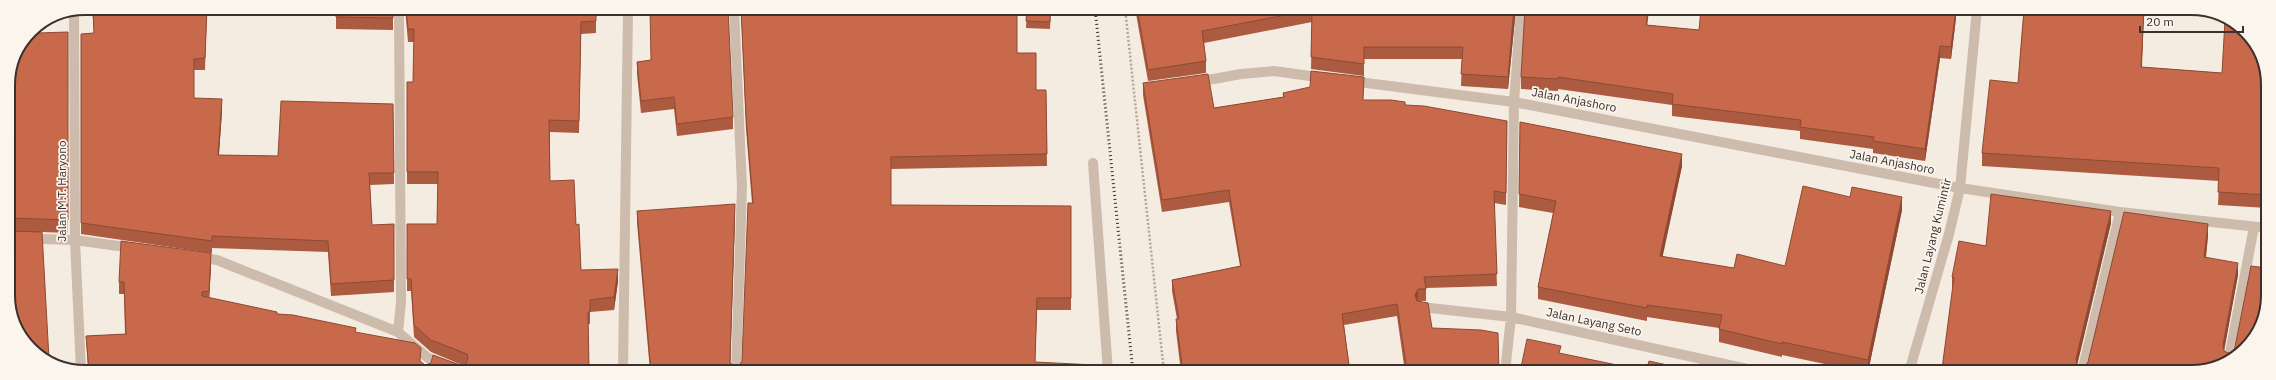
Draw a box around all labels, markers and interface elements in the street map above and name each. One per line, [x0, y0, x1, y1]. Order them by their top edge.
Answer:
scale bar [2140, 8, 2243, 34]
text: 20 m [2146, 14, 2174, 29]
street label: Jalan Anjashoro [1530, 84, 1618, 115]
street label: Jalan M.T. Haryono [54, 140, 69, 242]
street label: Jalan Anjashoro [1848, 146, 1936, 177]
street label: Jalan Layang Kumintir [1911, 176, 1954, 295]
street label: Jalan Layang Seto [1545, 304, 1643, 339]

